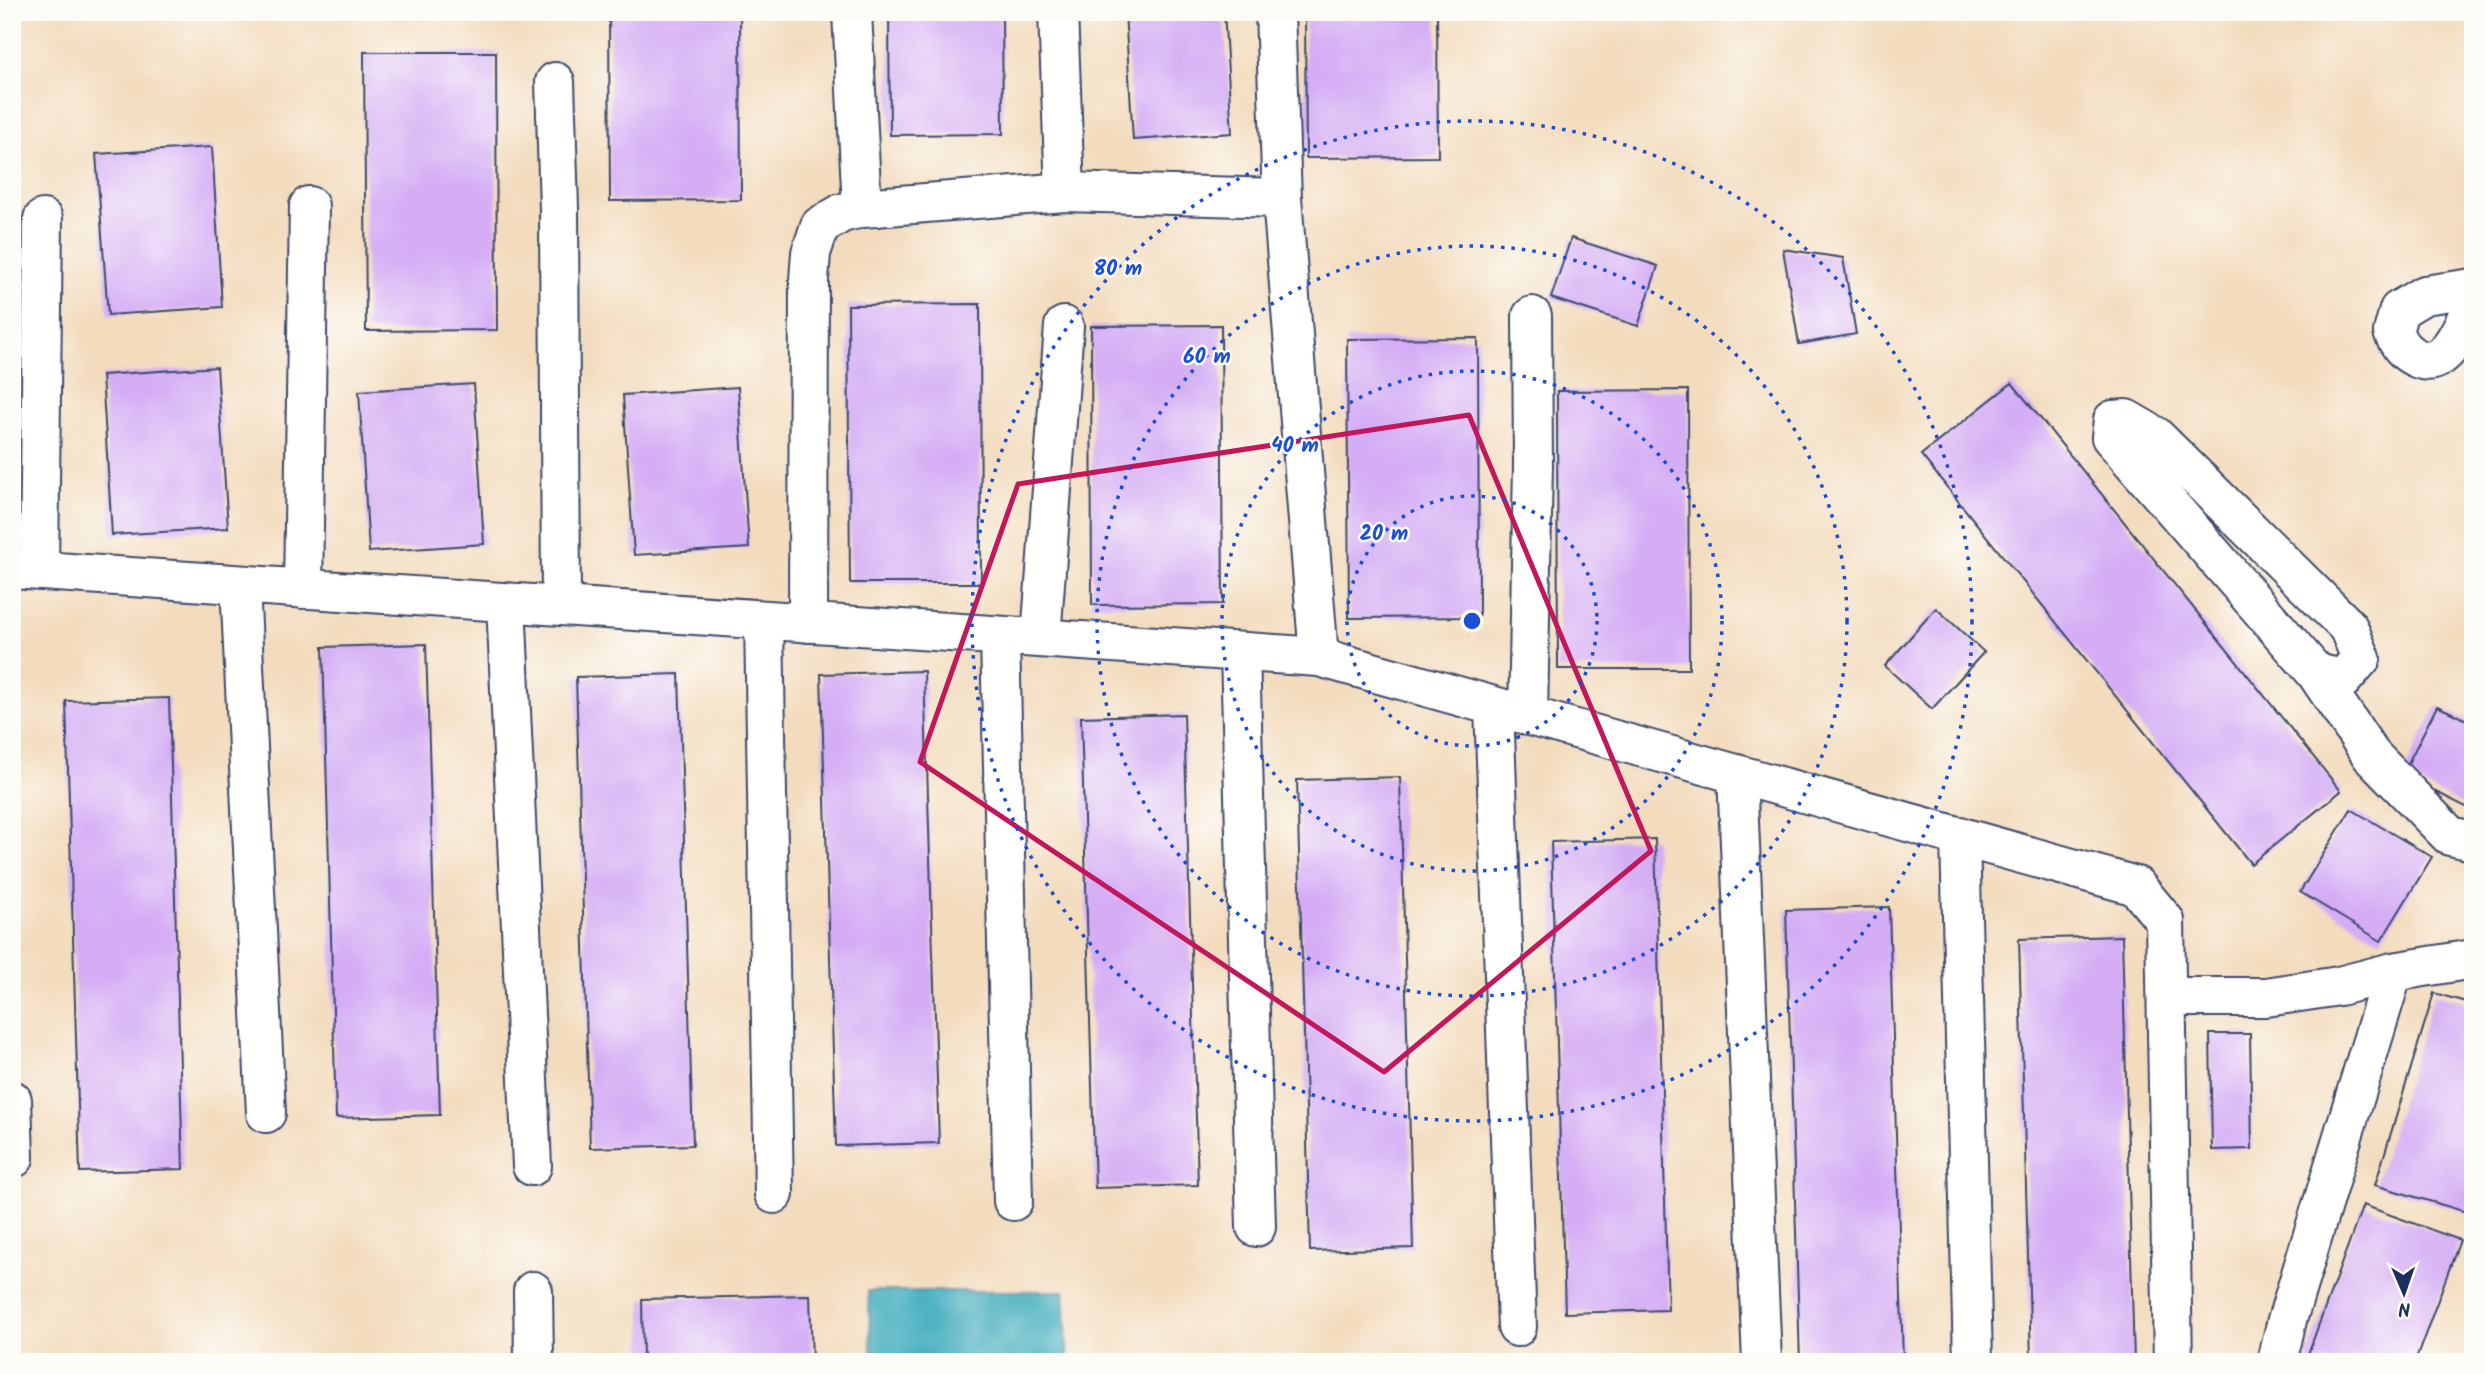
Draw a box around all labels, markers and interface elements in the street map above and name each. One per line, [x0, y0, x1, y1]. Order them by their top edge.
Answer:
text: 80 m [1094, 253, 1142, 286]
text: 60 m [1183, 341, 1231, 374]
text: 40 m [1271, 430, 1319, 463]
text: 20 m [1360, 518, 1408, 551]
centre of rings [1460, 609, 1484, 633]
north arrow [2370, 1258, 2440, 1328]
text: N [2398, 1293, 2411, 1323]

